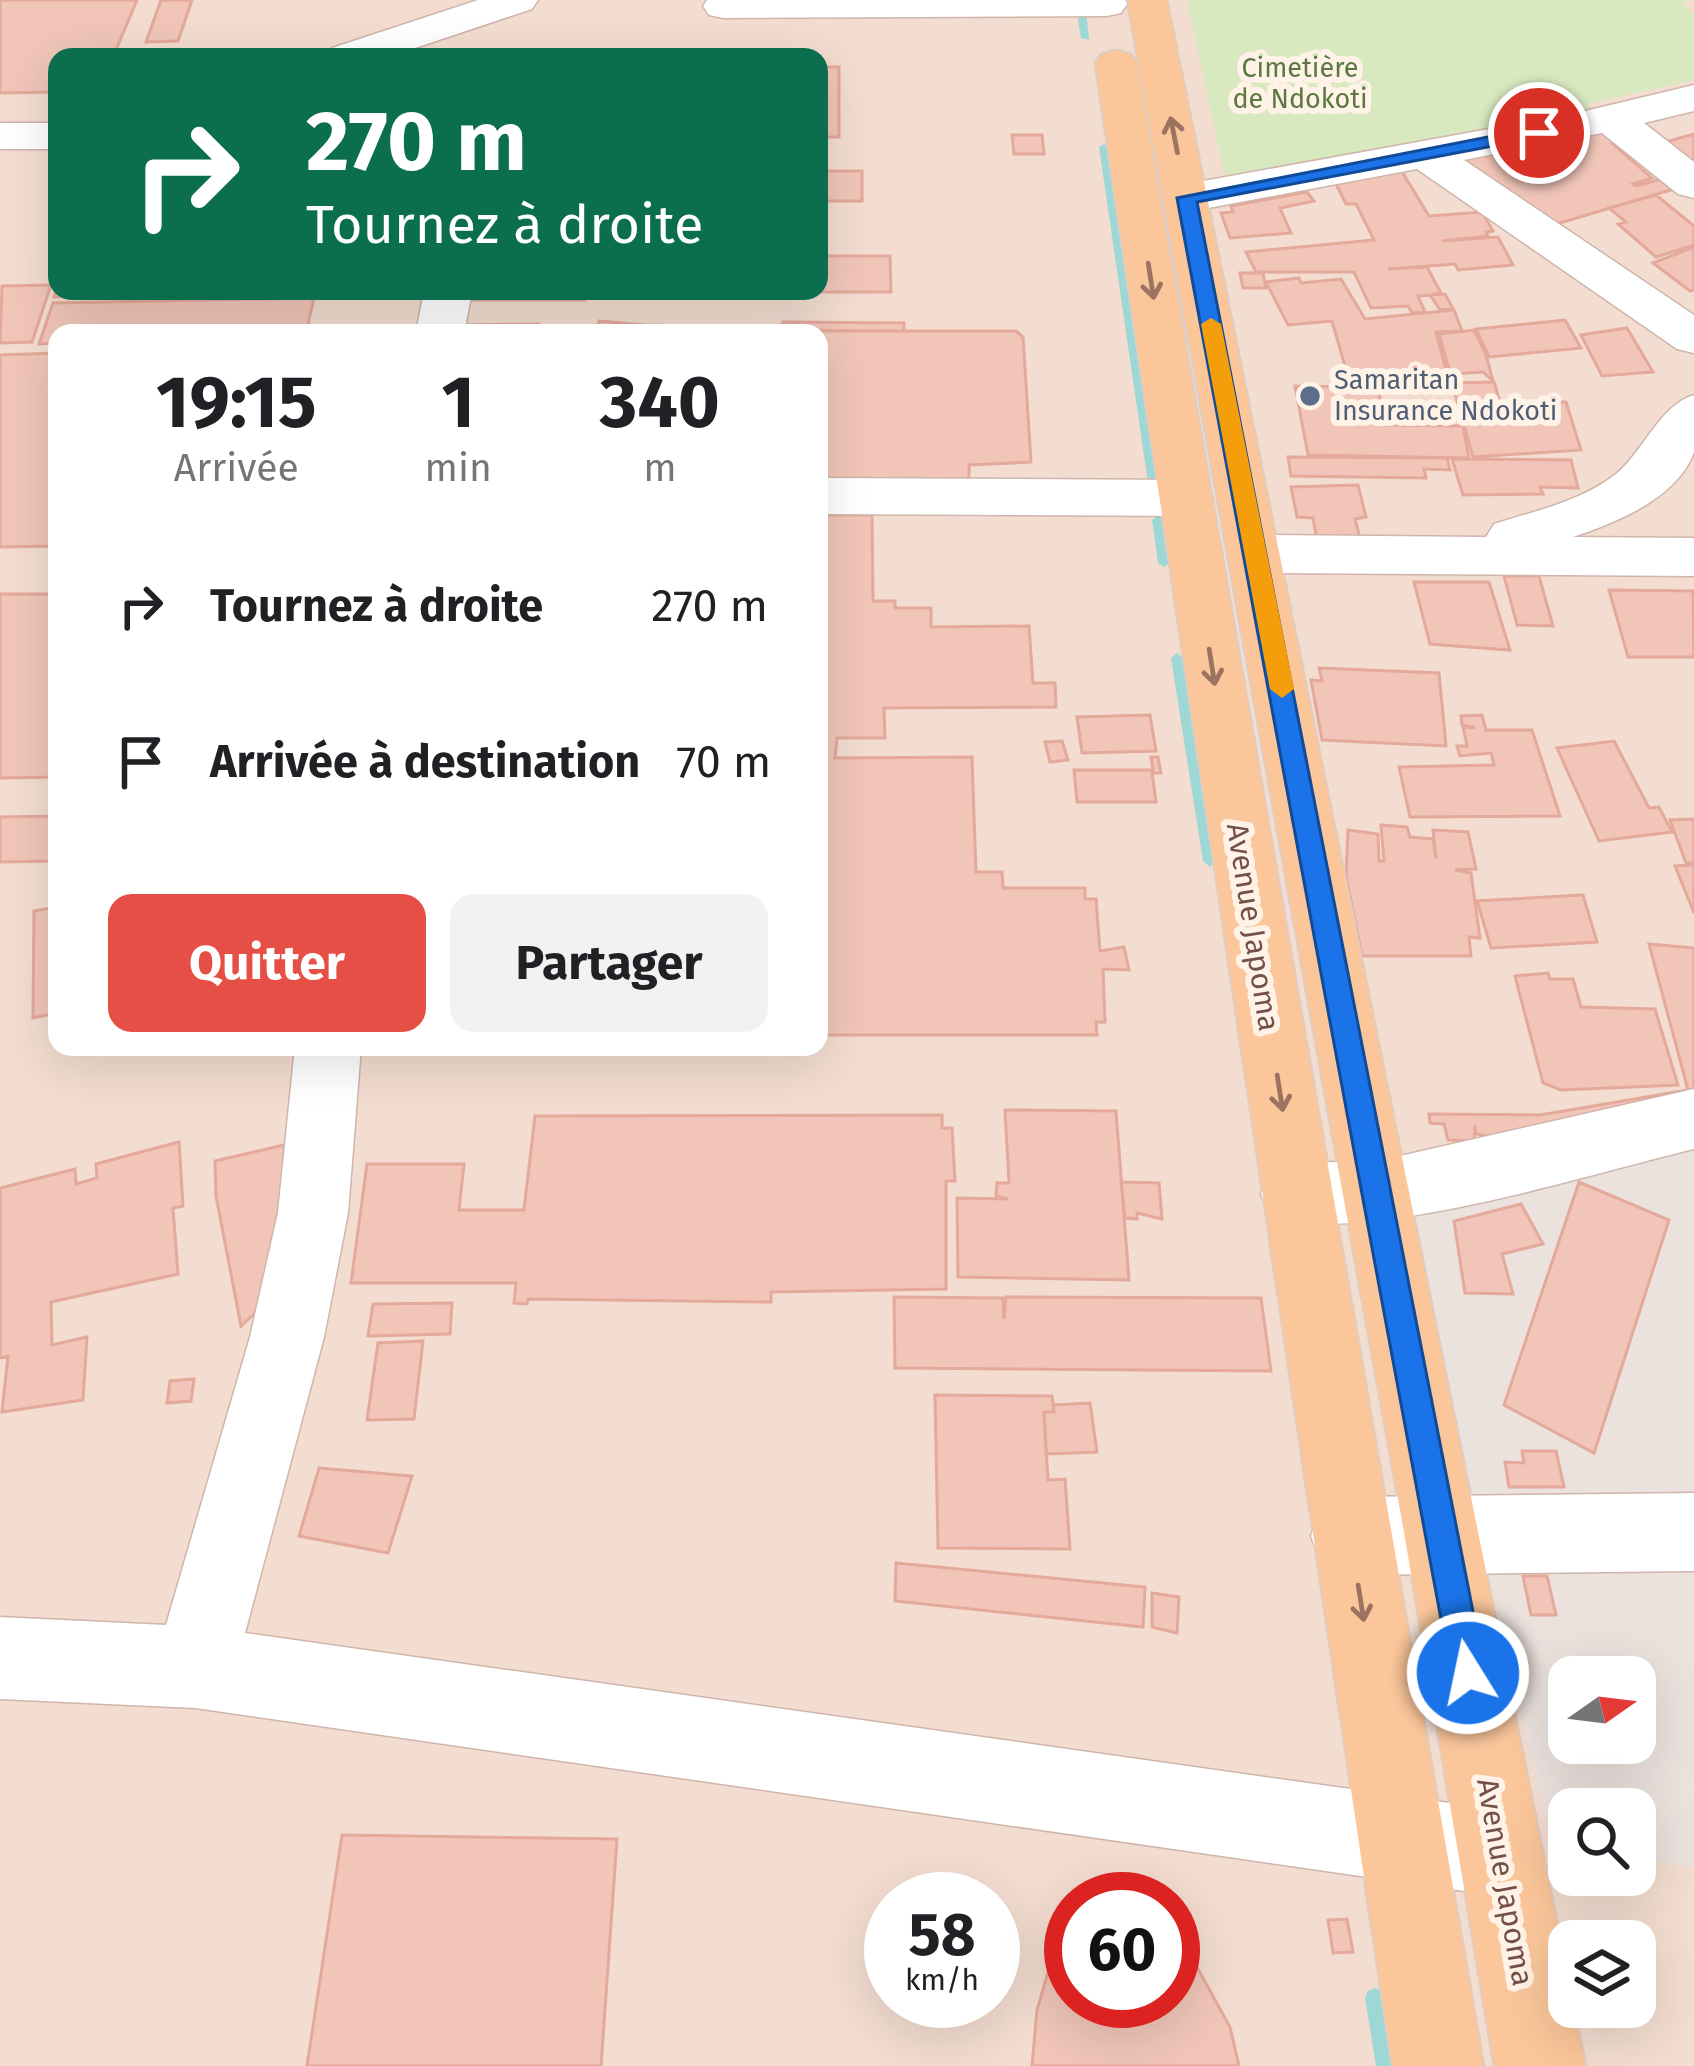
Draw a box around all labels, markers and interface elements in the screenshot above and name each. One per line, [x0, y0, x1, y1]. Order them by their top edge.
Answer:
park label: Cimetière de Ndokoti [1232, 52, 1368, 115]
pin [1488, 82, 1590, 184]
text: 270 m [306, 91, 527, 192]
icon: right [108, 96, 264, 252]
icon: arrive [1506, 100, 1572, 166]
one-way arrow [1162, 117, 1184, 156]
text: Tournez à droite [306, 193, 703, 257]
one-way arrow [1140, 261, 1163, 300]
text: 19:15 [156, 360, 317, 446]
text: 1 [441, 360, 475, 446]
text: 340 [600, 360, 720, 446]
place label: Samaritan Insurance Ndokoti [1334, 364, 1557, 427]
marker: Samaritan Insurance Ndokoti [1297, 383, 1323, 409]
text: Arrivée [174, 445, 299, 491]
text: min [425, 445, 492, 491]
text: m [643, 445, 677, 491]
icon: right [108, 573, 174, 639]
text: Tournez à droite [210, 579, 543, 633]
text: 270 m [651, 579, 768, 633]
one-way arrow [1201, 646, 1224, 685]
icon: arrive [108, 729, 174, 795]
text: Arrivée à destination [210, 735, 640, 789]
text: 70 m [676, 735, 771, 789]
street label: Avenue Japoma [1219, 820, 1287, 1034]
button: Quitter [108, 894, 426, 1032]
button: Partager [450, 894, 768, 1032]
one-way arrow [1269, 1073, 1292, 1112]
one-way arrow [1351, 1583, 1374, 1622]
position arrow [1405, 1610, 1531, 1736]
north arrow [1548, 1656, 1656, 1764]
map controls [1548, 1656, 1656, 2028]
street label: Avenue Japoma [1469, 1775, 1541, 1989]
button: search [1548, 1788, 1656, 1896]
speed limit sign: 60 [1044, 1872, 1200, 2028]
text: 58 [908, 1899, 976, 1971]
button: layers [1548, 1920, 1656, 2028]
text: km/h [905, 1962, 979, 1998]

